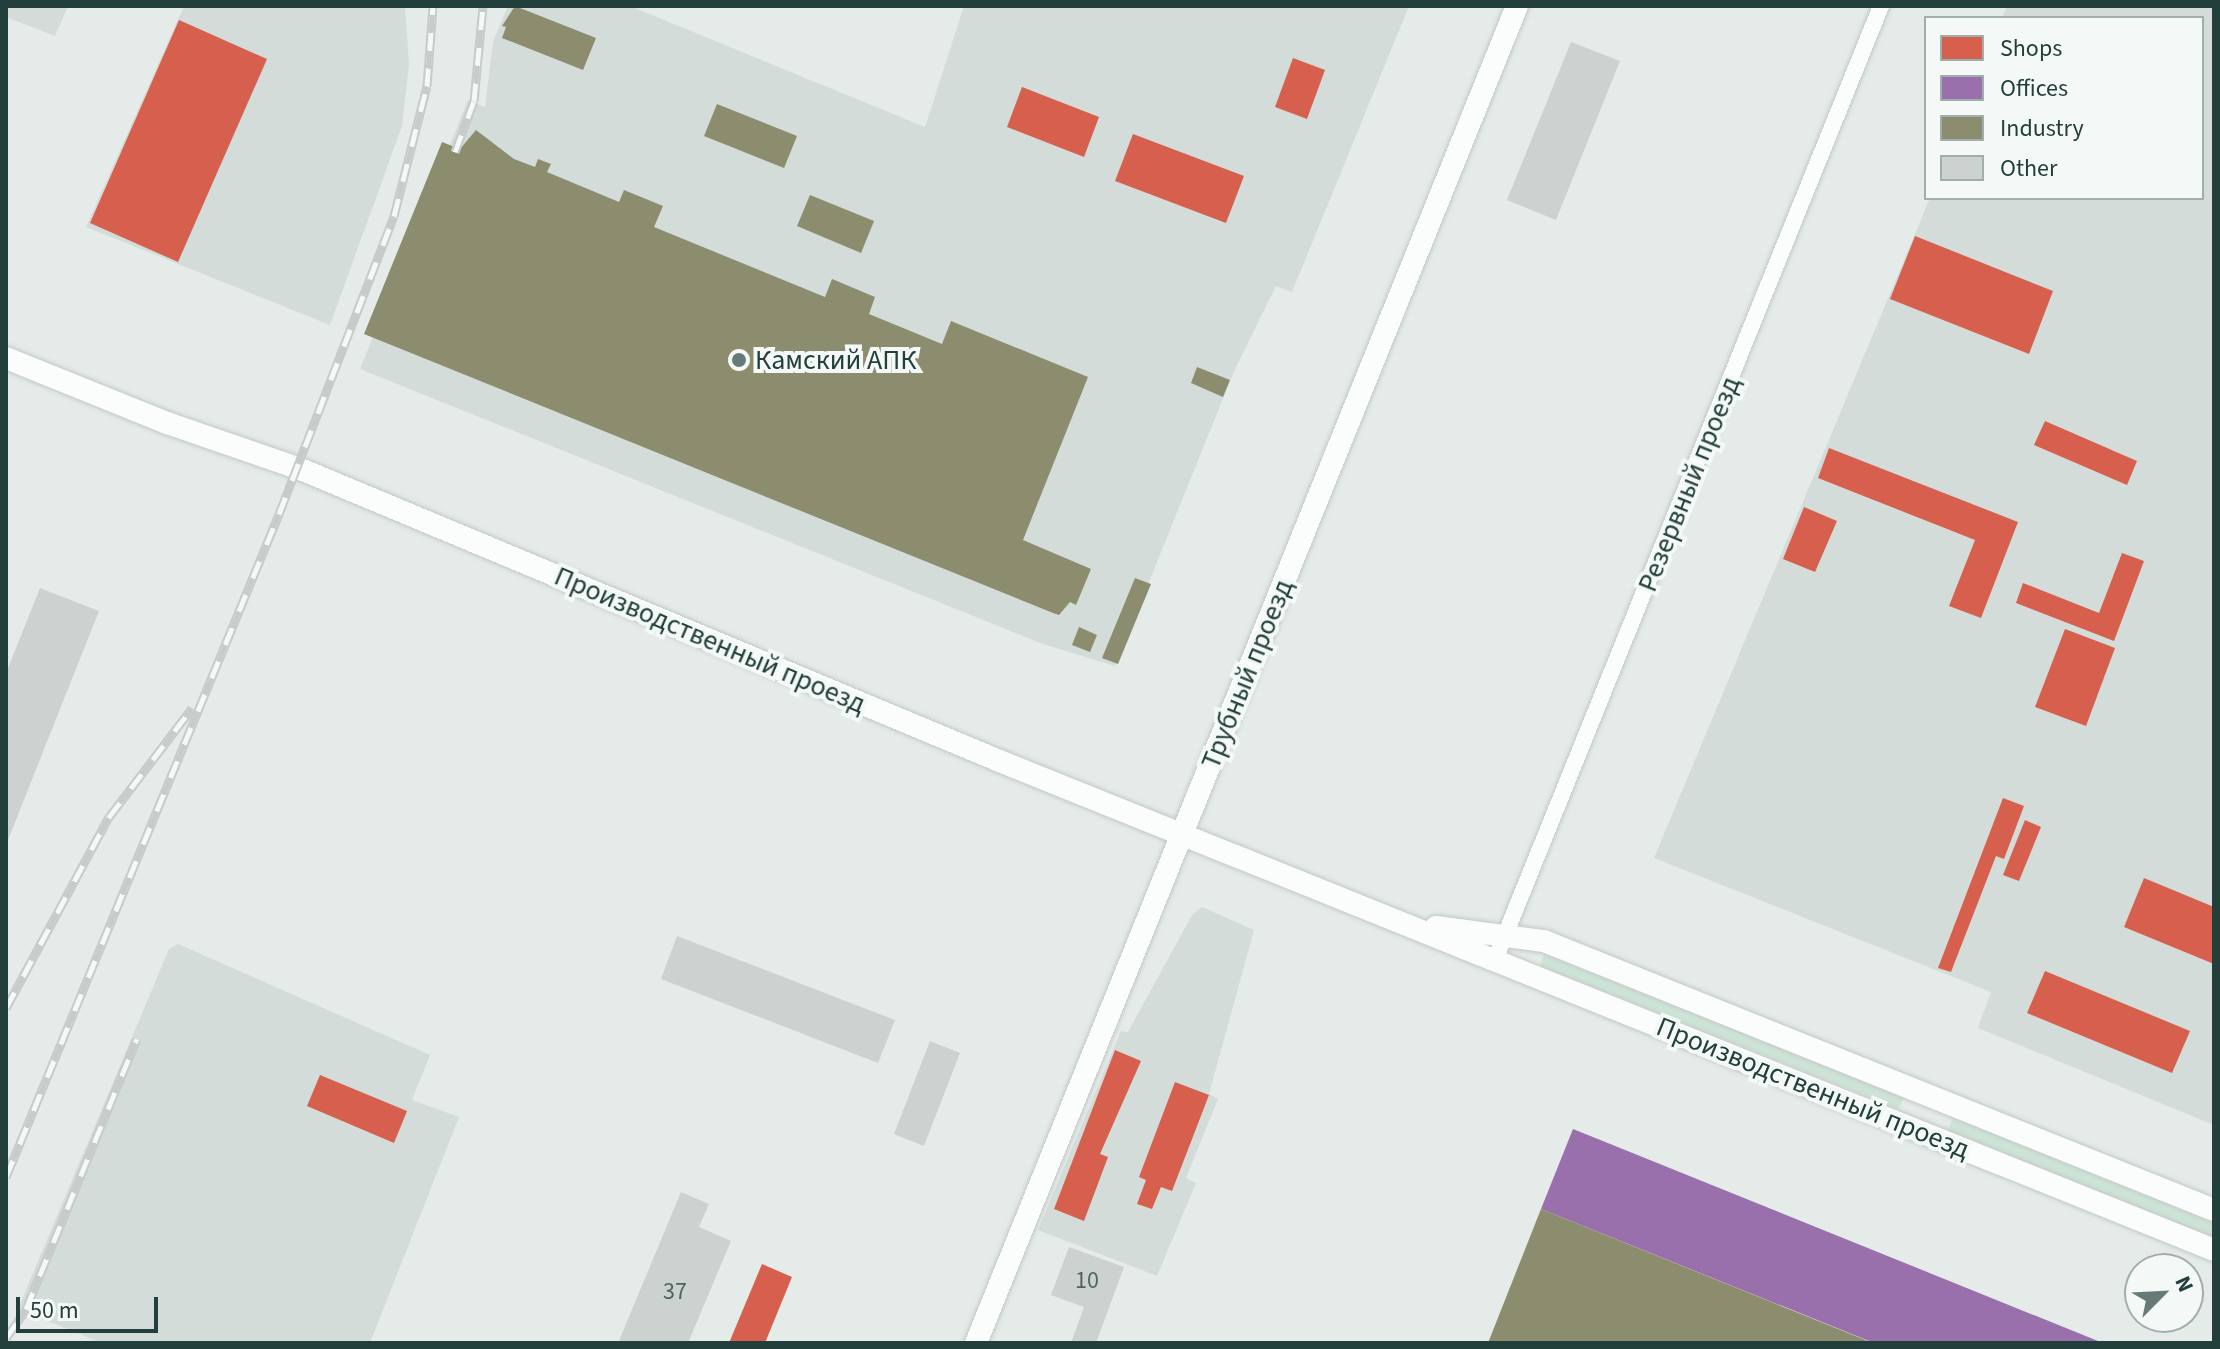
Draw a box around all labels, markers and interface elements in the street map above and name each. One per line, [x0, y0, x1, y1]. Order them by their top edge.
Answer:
legend [1924, 16, 2204, 200]
text: Shops [2000, 31, 2062, 66]
text: Offices [2000, 71, 2068, 106]
text: Industry [2000, 111, 2084, 146]
text: Other [2000, 151, 2057, 186]
place label: Камский АПК [755, 343, 916, 377]
marker: Камский АПК [730, 351, 748, 369]
street label: Резервный проезд [1630, 371, 1748, 597]
street label: Производственный проезд [549, 559, 871, 721]
street label: Трубный проезд [1194, 574, 1300, 774]
street label: Производственный проезд [1652, 1010, 1974, 1166]
north arrow [2124, 1253, 2204, 1333]
house number: 10 [1075, 1267, 1099, 1295]
text: N [2167, 1271, 2202, 1297]
house number: 37 [663, 1278, 687, 1306]
scale bar [20, 1281, 162, 1331]
text: 50 m [30, 1293, 79, 1328]

